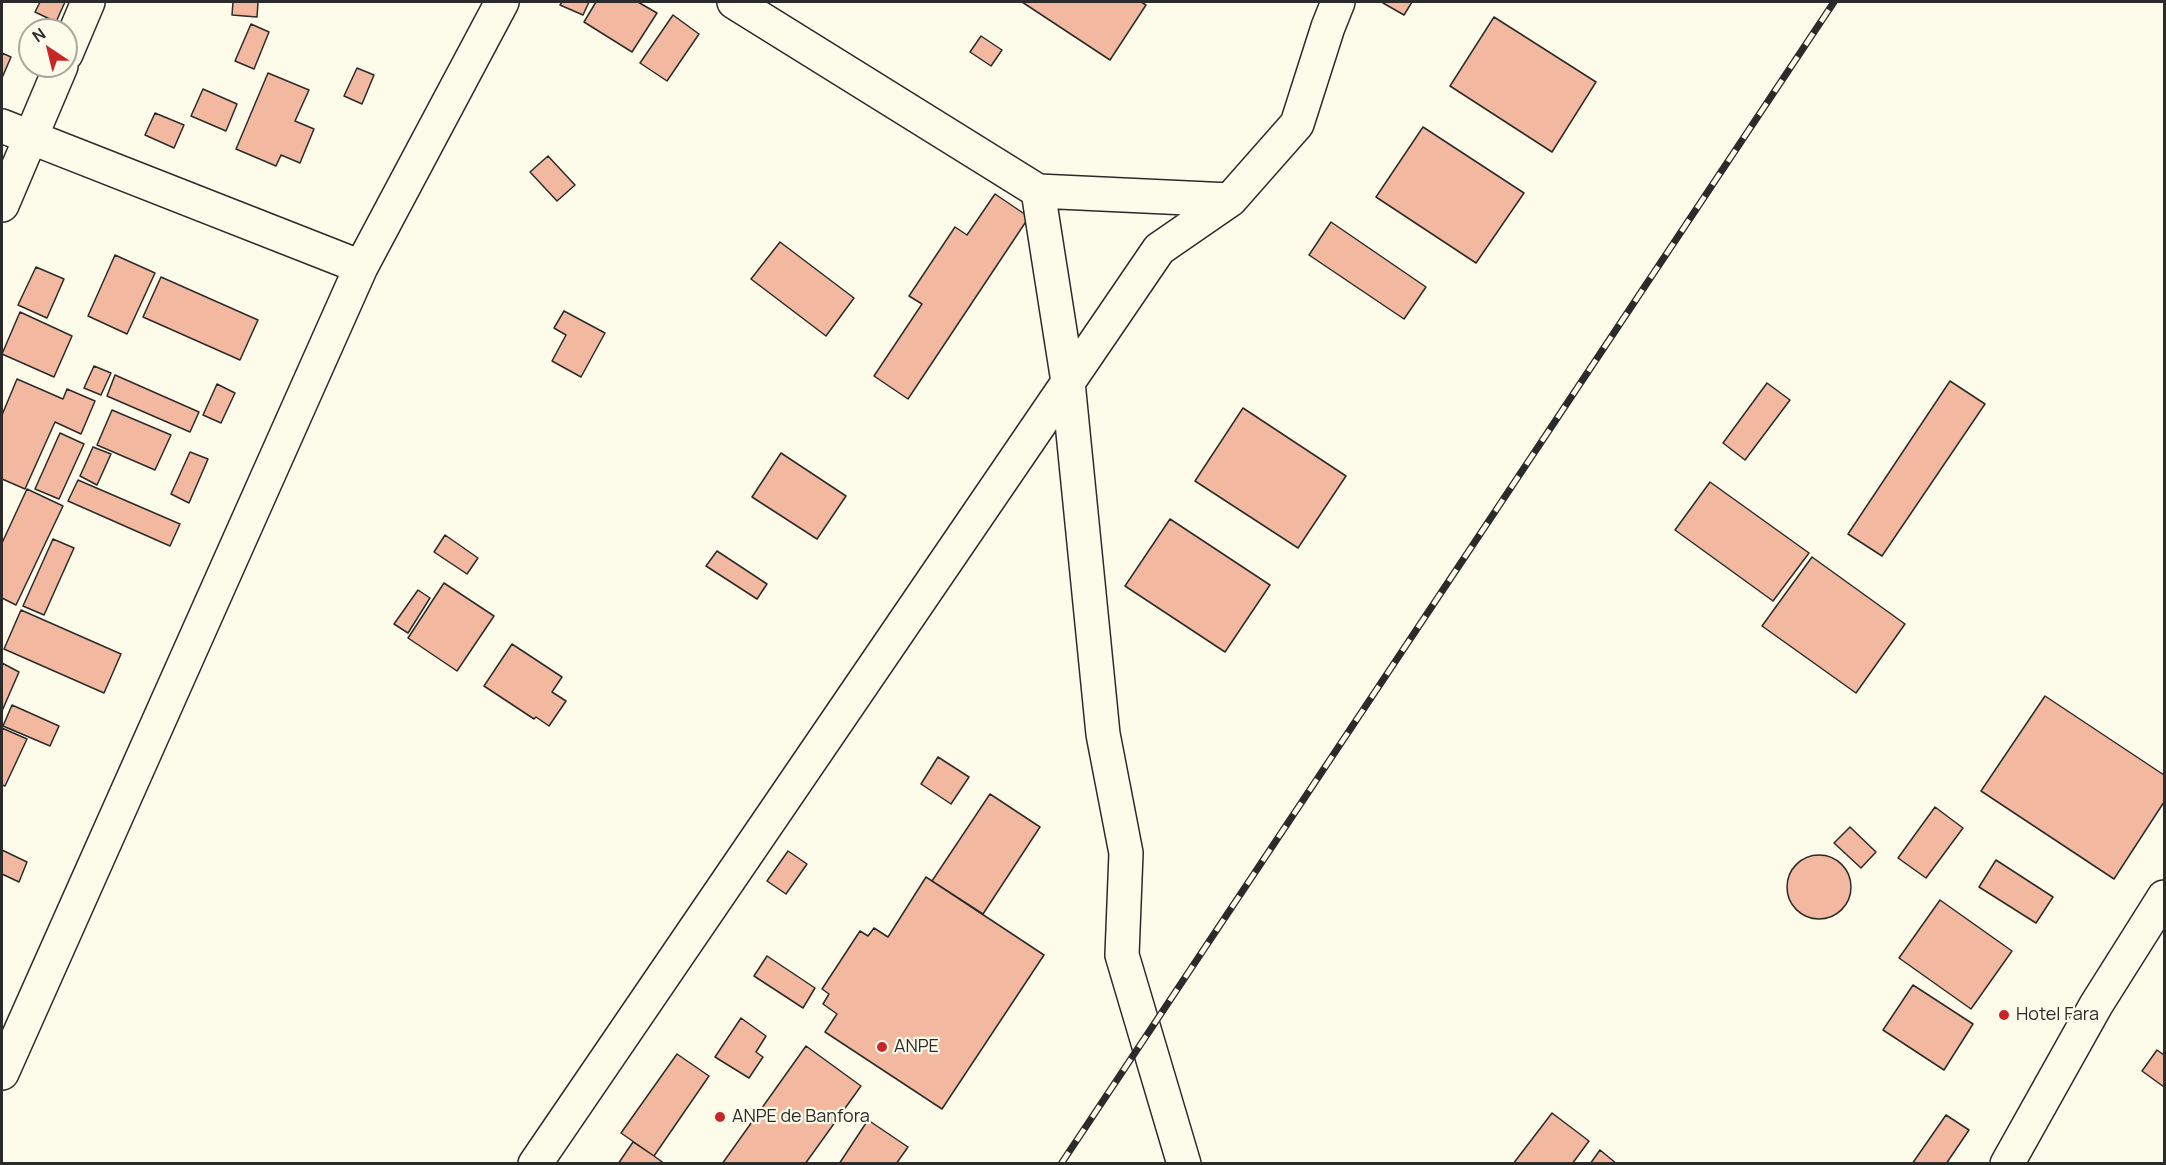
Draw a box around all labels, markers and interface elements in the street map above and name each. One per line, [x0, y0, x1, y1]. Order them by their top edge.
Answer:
north arrow [18, 18, 78, 78]
text: N [28, 23, 50, 47]
place label: Hotel Fara [2016, 1004, 2099, 1026]
marker: Hotel Fara [1997, 1008, 2011, 1022]
place label: ANPE [894, 1036, 939, 1058]
marker: ANPE [875, 1040, 889, 1054]
place label: ANPE de Banfora [732, 1106, 870, 1128]
marker: ANPE de Banfora [713, 1110, 727, 1124]

